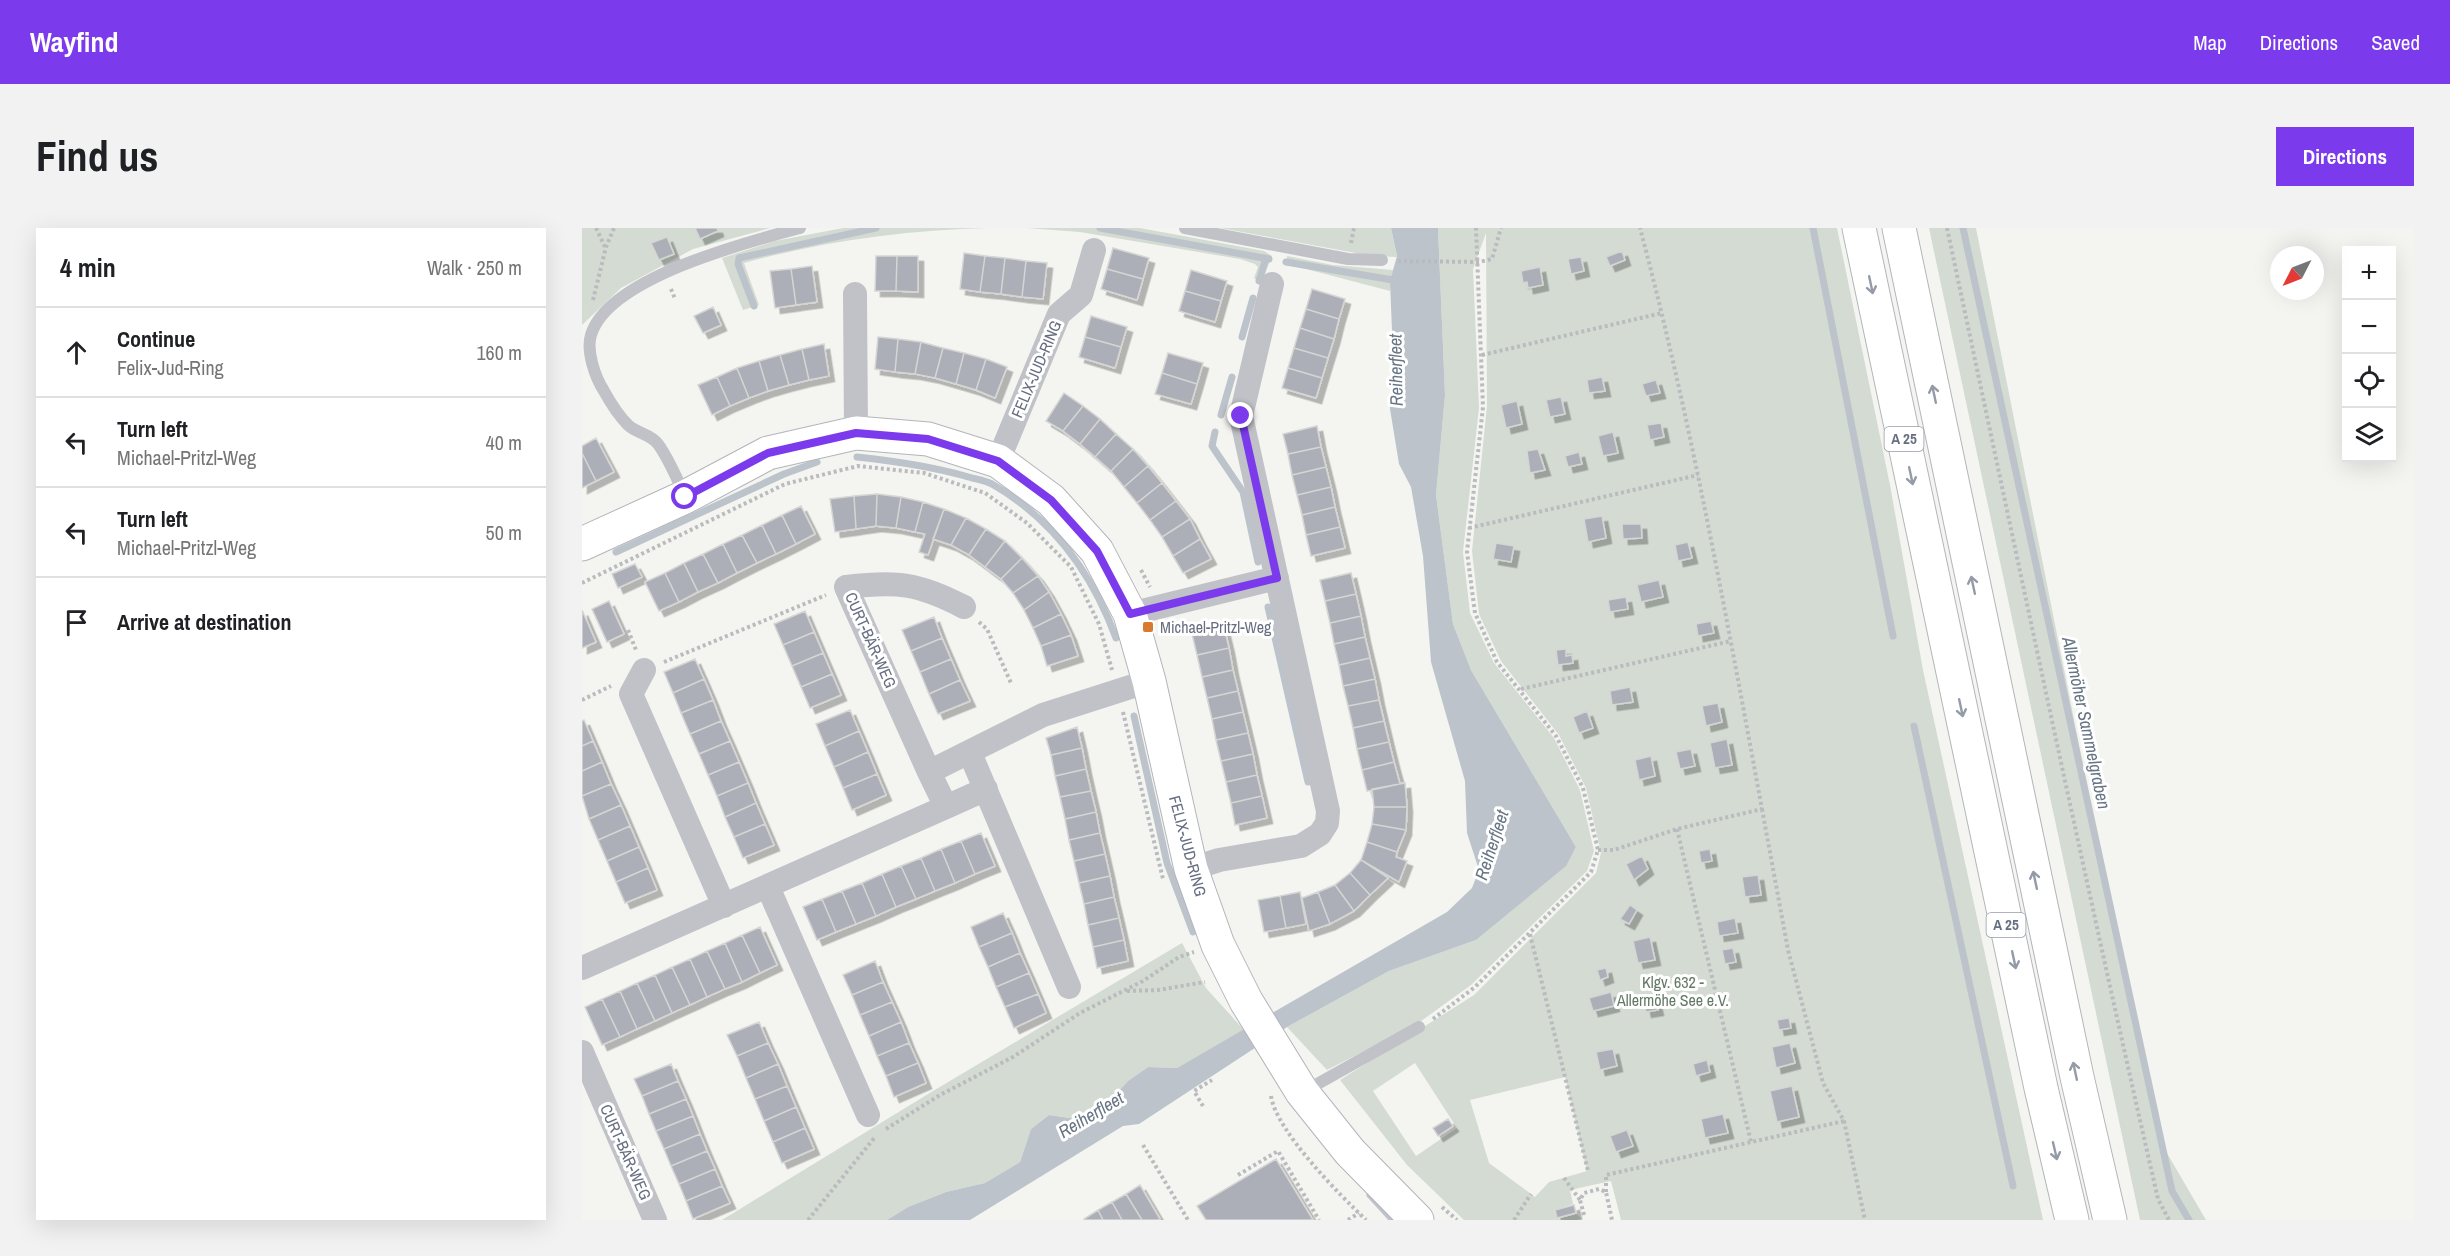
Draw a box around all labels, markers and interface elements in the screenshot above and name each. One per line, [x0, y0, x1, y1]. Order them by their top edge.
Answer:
text: Wayfind [30, 23, 118, 61]
text: Map [2193, 28, 2227, 57]
text: Directions [2260, 28, 2338, 57]
text: Saved [2371, 28, 2420, 57]
button: Directions [2276, 127, 2414, 186]
text: Find us [36, 128, 158, 184]
north arrow [2270, 246, 2324, 300]
map controls [2342, 246, 2396, 462]
button: + [2342, 246, 2396, 300]
text: 4 min [60, 250, 116, 285]
text: Walk · 250 m [427, 254, 522, 281]
one-way arrow [1866, 275, 1877, 294]
button: − [2342, 300, 2396, 354]
street label: FELIX-JUD-RING [1006, 317, 1066, 421]
text: Continue [117, 324, 195, 354]
water label: Reiherfleet [1382, 333, 1409, 406]
icon: ahead [60, 336, 93, 369]
text: 160 m [476, 339, 522, 366]
text: Felix-Jud-Ring [117, 354, 224, 381]
button: locate [2342, 354, 2396, 408]
one-way arrow [1928, 385, 1939, 404]
route end [1227, 402, 1253, 428]
button: layers [2342, 408, 2396, 462]
text: Turn left [117, 414, 188, 444]
icon: left [60, 426, 93, 459]
road number: A 25 [1884, 427, 1924, 451]
text: 40 m [486, 429, 522, 456]
text: Michael-Pritzl-Weg [117, 444, 256, 471]
one-way arrow [1906, 466, 1918, 485]
route start [671, 483, 697, 509]
text: Turn left [117, 504, 188, 534]
icon: left [60, 516, 93, 549]
text: 50 m [486, 519, 522, 546]
text: Michael-Pritzl-Weg [117, 534, 256, 561]
one-way arrow [1967, 576, 1978, 595]
street label: CURT-BÄR-WEG [840, 589, 902, 691]
icon: arrive [60, 606, 93, 639]
text: Arrive at destination [117, 607, 291, 637]
place label: Michael-Pritzl-Weg [1160, 616, 1272, 638]
marker: Michael-Pritzl-Weg [1141, 620, 1155, 634]
water label: Allermöher Sammelgraben [2056, 633, 2117, 811]
one-way arrow [1955, 698, 1967, 717]
street label: FELIX-JUD-RING [1164, 793, 1212, 899]
water label: Reiherfleet [1468, 806, 1515, 883]
one-way arrow [2029, 870, 2040, 890]
road number: A 25 [1986, 913, 2026, 937]
one-way arrow [2009, 950, 2020, 969]
park label: Klgv. 632 - Allermöhe See e.V. [1616, 971, 1729, 1011]
one-way arrow [2069, 1061, 2081, 1080]
water label: Reiherfleet [1053, 1085, 1129, 1144]
street label: CURT-BÄR-WEG [595, 1101, 657, 1203]
one-way arrow [2050, 1141, 2062, 1160]

